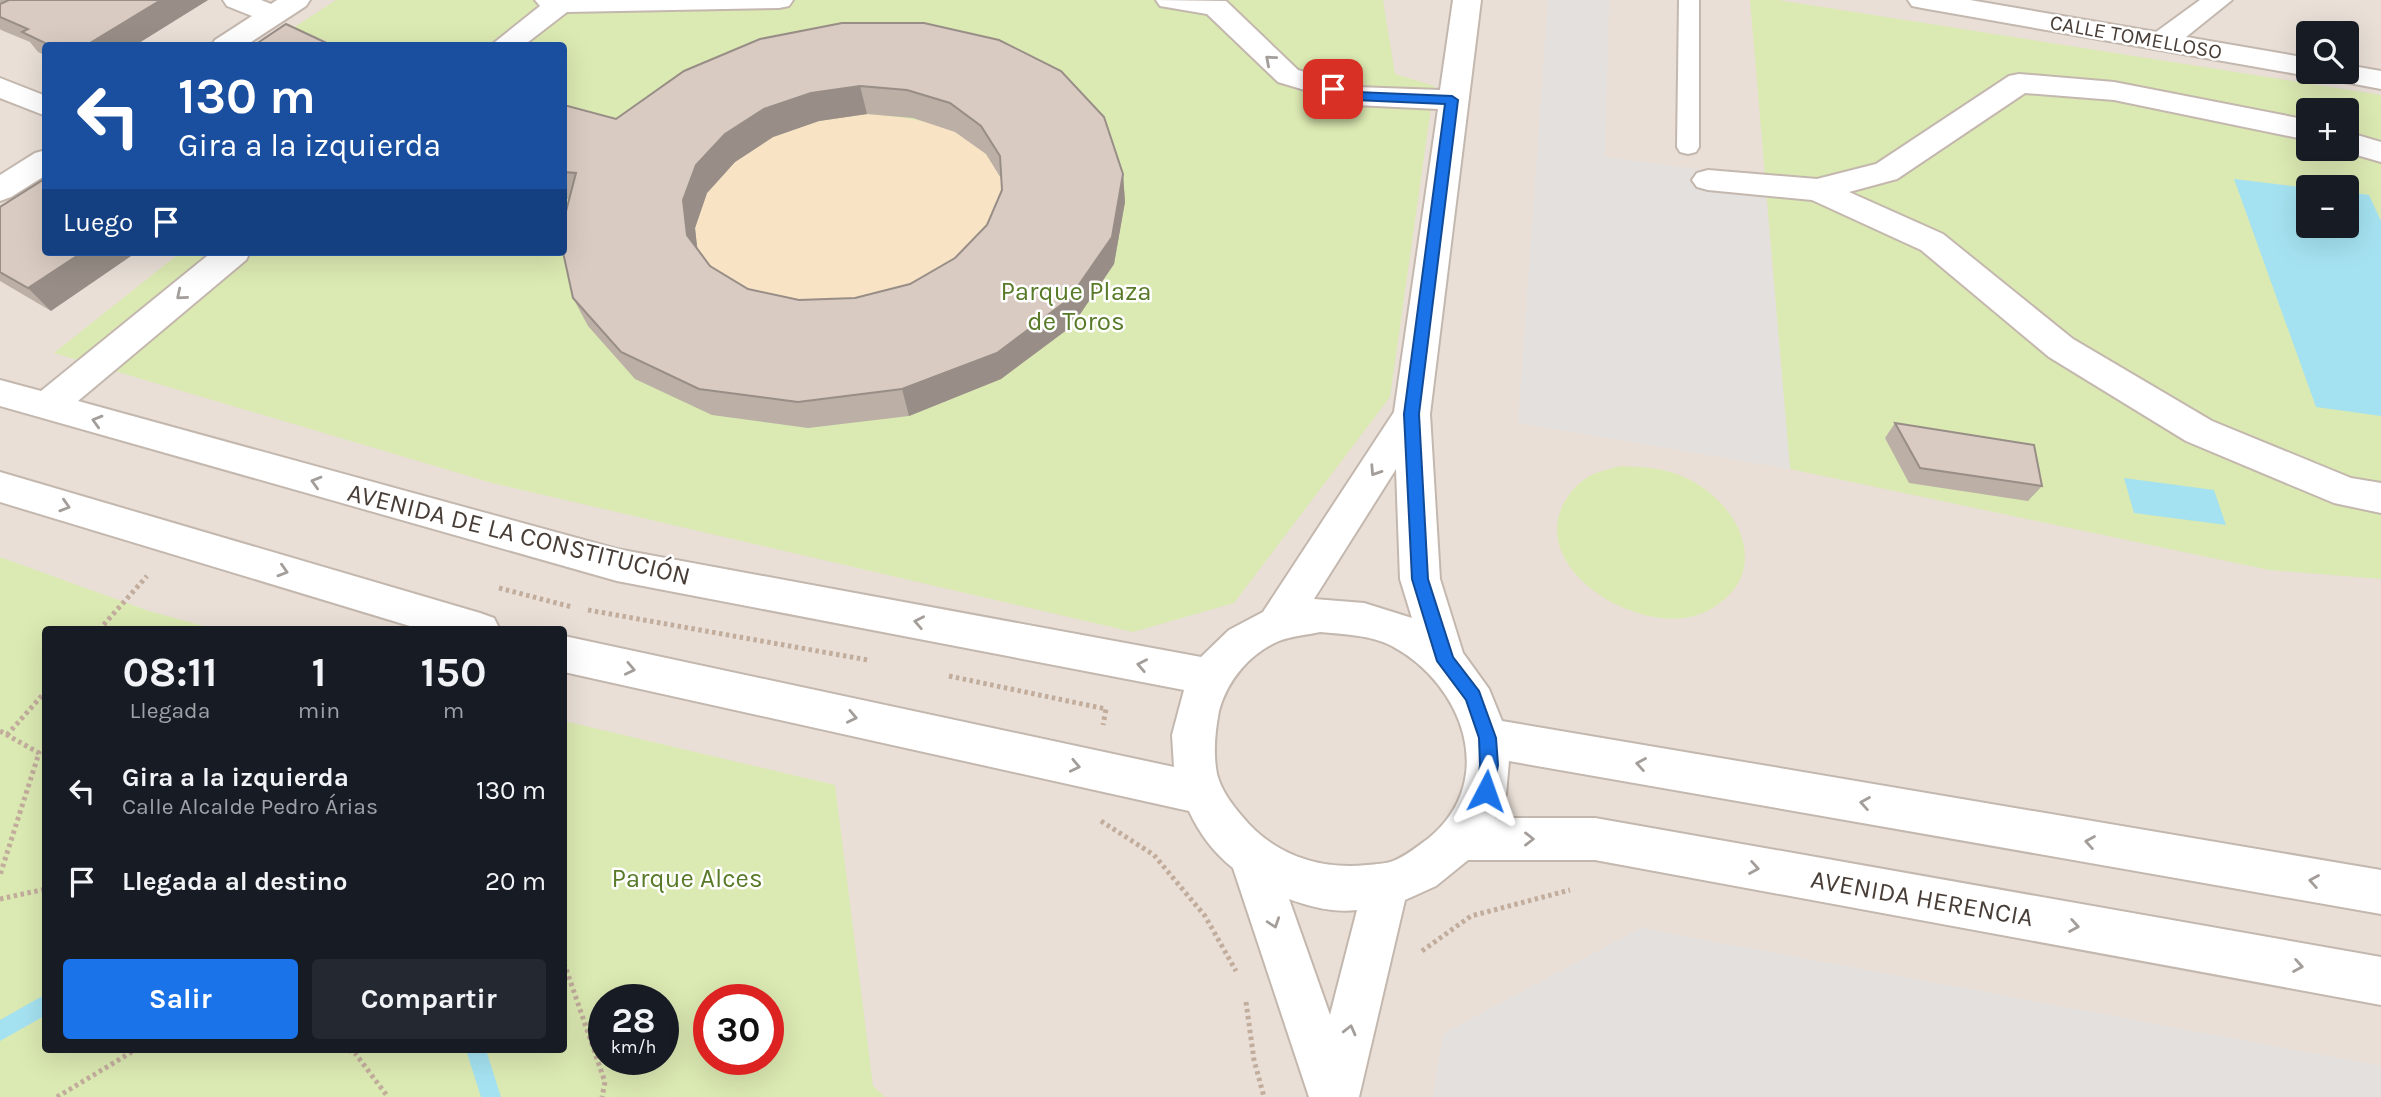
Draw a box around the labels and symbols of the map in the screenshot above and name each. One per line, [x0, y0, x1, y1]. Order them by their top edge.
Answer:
street label: CALLE TOMELLOSO [2048, 10, 2224, 64]
one-way arrow [1265, 56, 1278, 68]
pin [1303, 59, 1363, 119]
park label: Parque Plaza de Toros [1000, 276, 1152, 337]
one-way arrow [176, 286, 189, 299]
one-way arrow [91, 415, 103, 429]
one-way arrow [1371, 463, 1383, 476]
one-way arrow [310, 475, 322, 490]
street label: AVENIDA DE LA CONSTITUCIÓN [344, 476, 694, 592]
one-way arrow [59, 498, 71, 513]
one-way arrow [277, 563, 289, 578]
one-way arrow [913, 616, 925, 631]
one-way arrow [1136, 658, 1148, 673]
one-way arrow [624, 660, 636, 675]
one-way arrow [846, 709, 858, 724]
position arrow [1449, 754, 1523, 828]
one-way arrow [1069, 757, 1081, 772]
one-way arrow [1635, 758, 1647, 773]
one-way arrow [1859, 796, 1871, 811]
one-way arrow [1524, 831, 1534, 847]
one-way arrow [2084, 835, 2095, 850]
one-way arrow [1748, 860, 1760, 875]
park label: Parque Alces [611, 863, 763, 894]
street label: AVENIDA HERENCIA [1808, 864, 2036, 933]
one-way arrow [2308, 874, 2320, 889]
one-way arrow [1266, 916, 1280, 928]
one-way arrow [2068, 918, 2080, 933]
one-way arrow [2292, 958, 2304, 973]
speed limit sign: 30 [693, 984, 784, 1075]
one-way arrow [1342, 1024, 1356, 1036]

